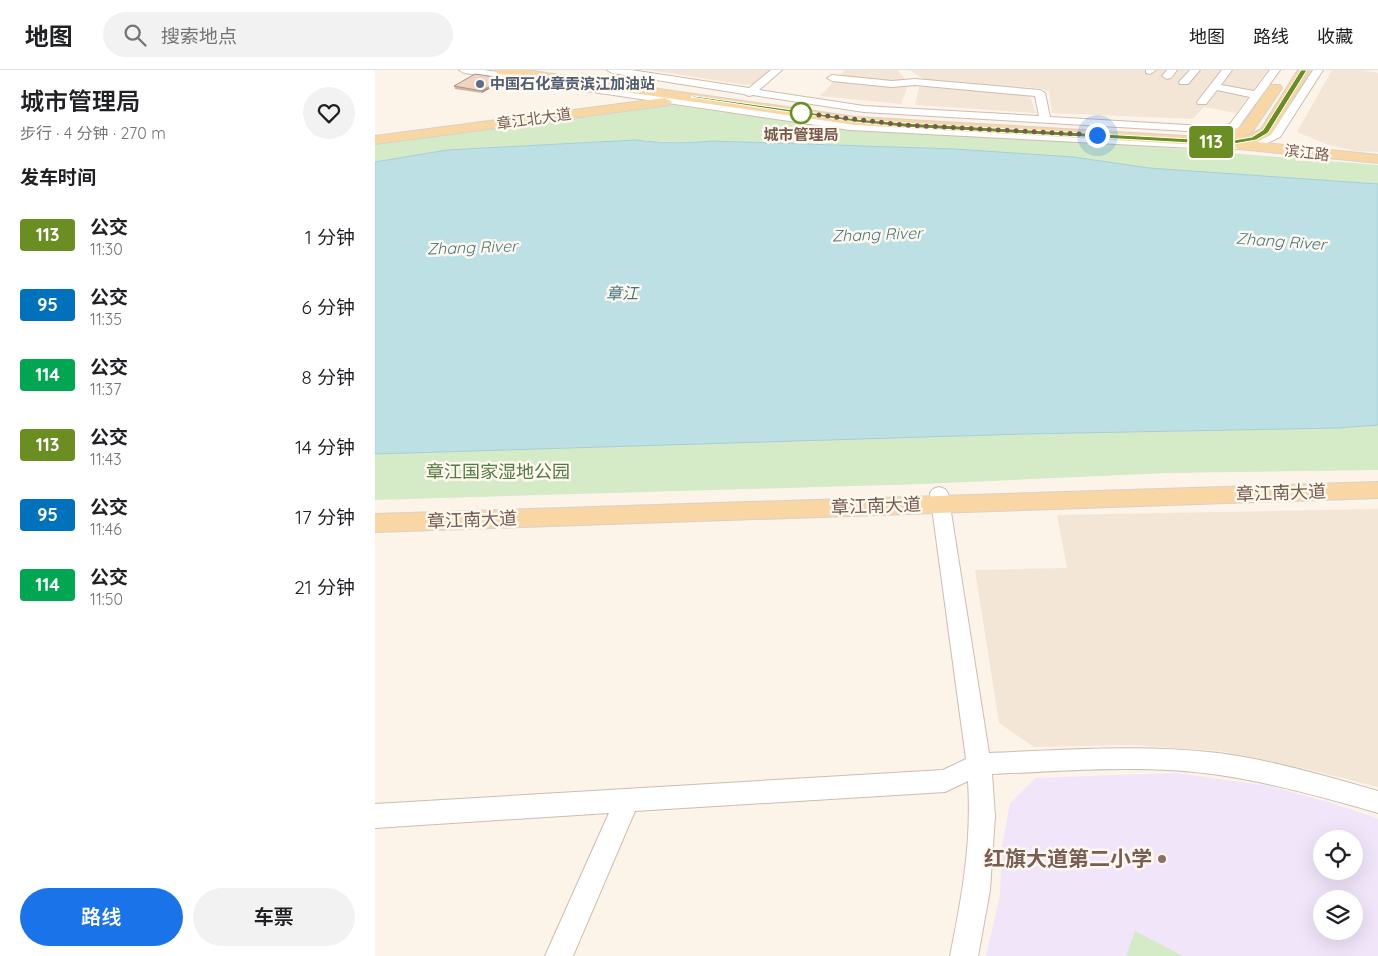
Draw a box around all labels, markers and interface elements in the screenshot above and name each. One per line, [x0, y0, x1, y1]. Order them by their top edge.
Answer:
search box [103, 12, 453, 57]
text: 地图 [25, 21, 73, 51]
icon: search [121, 21, 149, 49]
text: 搜索地点 [161, 24, 237, 48]
text: 地图 [1189, 25, 1225, 48]
text: 路线 [1253, 25, 1289, 48]
text: 收藏 [1317, 25, 1353, 48]
place label: 中国石化章贡滨江加油站 [490, 74, 655, 93]
marker: 中国石化章贡滨江加油站 [474, 78, 486, 90]
text: 城市管理局 [20, 86, 140, 116]
button: heart [303, 87, 355, 139]
marker: 城市管理局 [790, 102, 812, 124]
street label: 章江北大道 [495, 104, 572, 133]
text: 步行 · 4 分钟 · 270 m [20, 123, 166, 143]
your location [1085, 123, 1110, 148]
place label: 城市管理局 [763, 125, 839, 144]
line badge: 113 [1182, 126, 1240, 158]
text: 113 [1199, 130, 1223, 153]
street label: 滨江路 [1284, 141, 1330, 164]
text: 发车时间 [20, 165, 96, 189]
text: 公交 [90, 215, 128, 239]
water label: Zhang River [831, 222, 924, 246]
text: 113 [36, 223, 59, 246]
text: 1 分钟 [305, 225, 355, 249]
water label: Zhang River [1235, 228, 1329, 254]
water label: Zhang River [426, 235, 519, 259]
text: 11:30 [90, 239, 123, 259]
water label: 章江 [606, 283, 640, 303]
text: 公交 [90, 285, 128, 309]
text: 95 [37, 293, 58, 316]
text: 6 分钟 [302, 295, 355, 319]
text: 11:35 [90, 309, 122, 329]
text: 公交 [90, 355, 128, 379]
text: 114 [35, 363, 60, 386]
text: 8 分钟 [302, 365, 355, 389]
text: 11:37 [90, 379, 121, 399]
text: 公交 [90, 425, 128, 449]
text: 113 [36, 433, 59, 456]
text: 14 分钟 [295, 435, 355, 459]
text: 11:43 [90, 449, 122, 469]
park label: 章江国家湿地公园 [426, 460, 570, 483]
street label: 章江南大道 [1236, 479, 1326, 506]
street label: 章江南大道 [831, 492, 921, 519]
text: 公交 [90, 495, 128, 519]
text: 95 [37, 503, 58, 526]
text: 17 分钟 [295, 505, 355, 529]
street label: 章江南大道 [427, 506, 517, 533]
text: 11:46 [90, 519, 122, 539]
text: 公交 [90, 565, 128, 589]
text: 114 [35, 573, 60, 596]
text: 21 分钟 [294, 575, 355, 599]
text: 11:50 [90, 589, 123, 609]
map controls [1313, 830, 1363, 940]
button: locate [1313, 830, 1363, 880]
place label: 红旗大道第二小学 [984, 845, 1152, 871]
marker: 红旗大道第二小学 [1156, 853, 1168, 865]
button: 路线 [20, 888, 183, 946]
button: 车票 [193, 888, 355, 946]
button: layers [1313, 890, 1363, 940]

